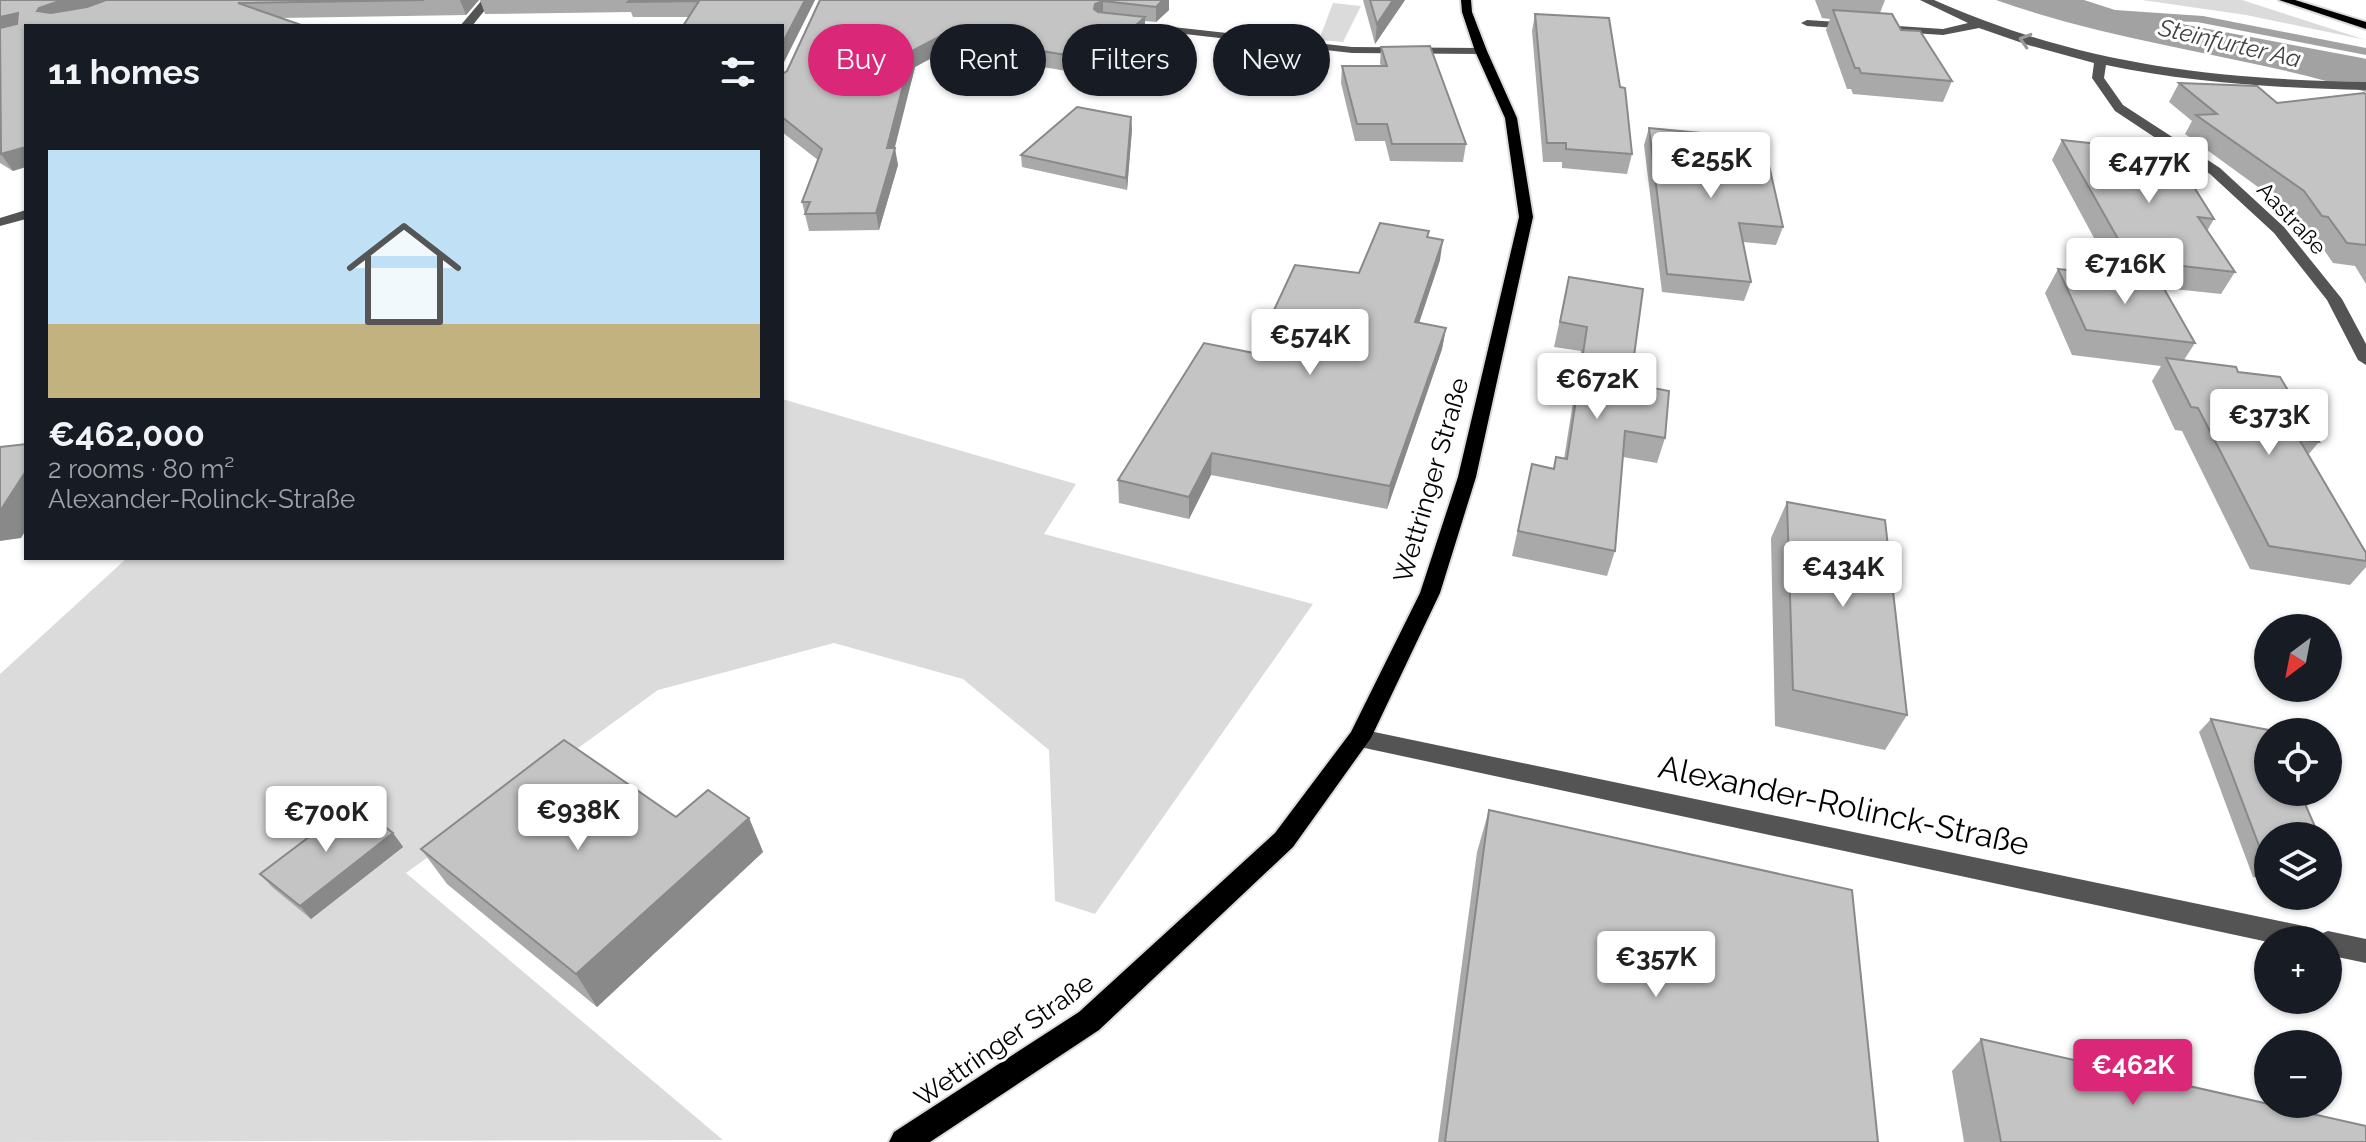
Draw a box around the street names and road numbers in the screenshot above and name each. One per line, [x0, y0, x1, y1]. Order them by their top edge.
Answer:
street label: Aastraße [2252, 176, 2332, 260]
street label: Wettringer Straße [1387, 374, 1475, 586]
street label: Alexander-Rolinck-Straße [1655, 748, 2033, 862]
street label: Wettringer Straße [909, 967, 1099, 1113]

